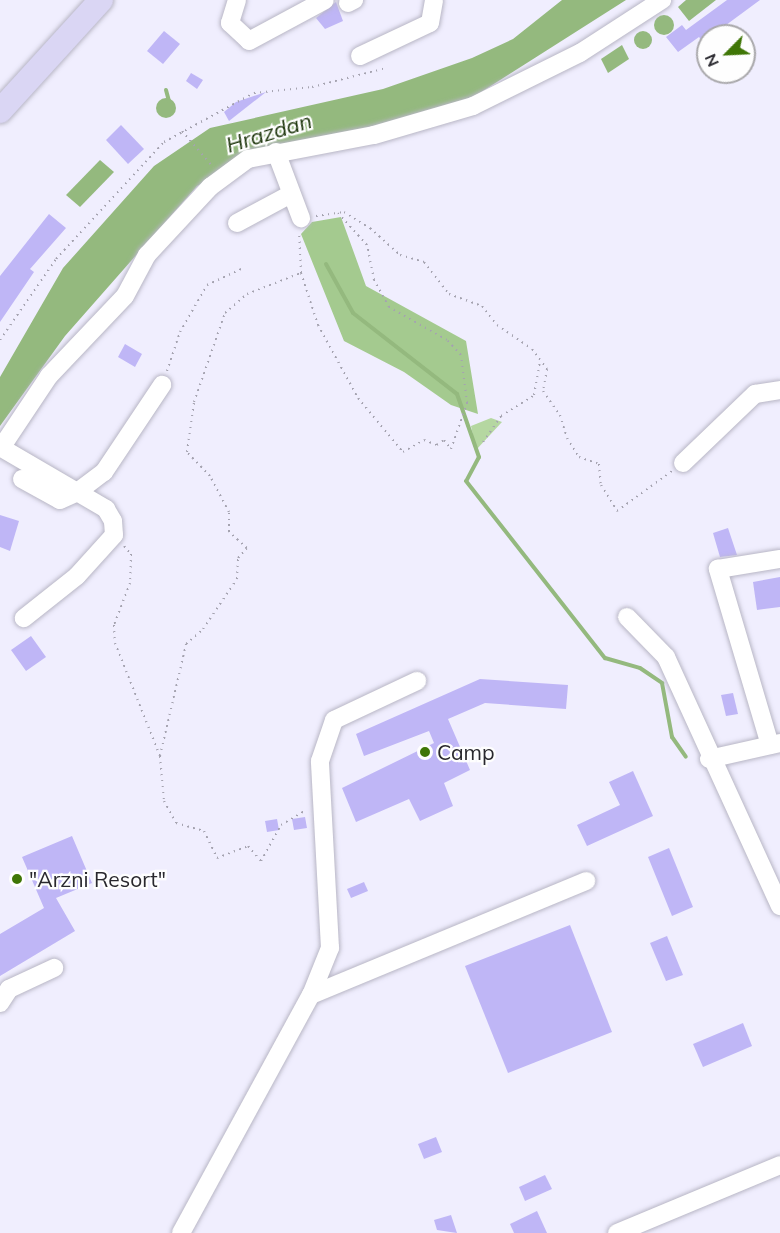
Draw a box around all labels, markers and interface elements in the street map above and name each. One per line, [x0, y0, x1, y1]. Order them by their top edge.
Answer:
north arrow [696, 24, 756, 84]
text: N [700, 51, 723, 70]
water label: Hrazdan [223, 107, 315, 159]
place label: Camp [437, 739, 495, 765]
marker: Camp [418, 745, 432, 759]
place label: "Arzni Resort" [29, 866, 166, 892]
marker: "Arzni Resort" [10, 872, 24, 886]

